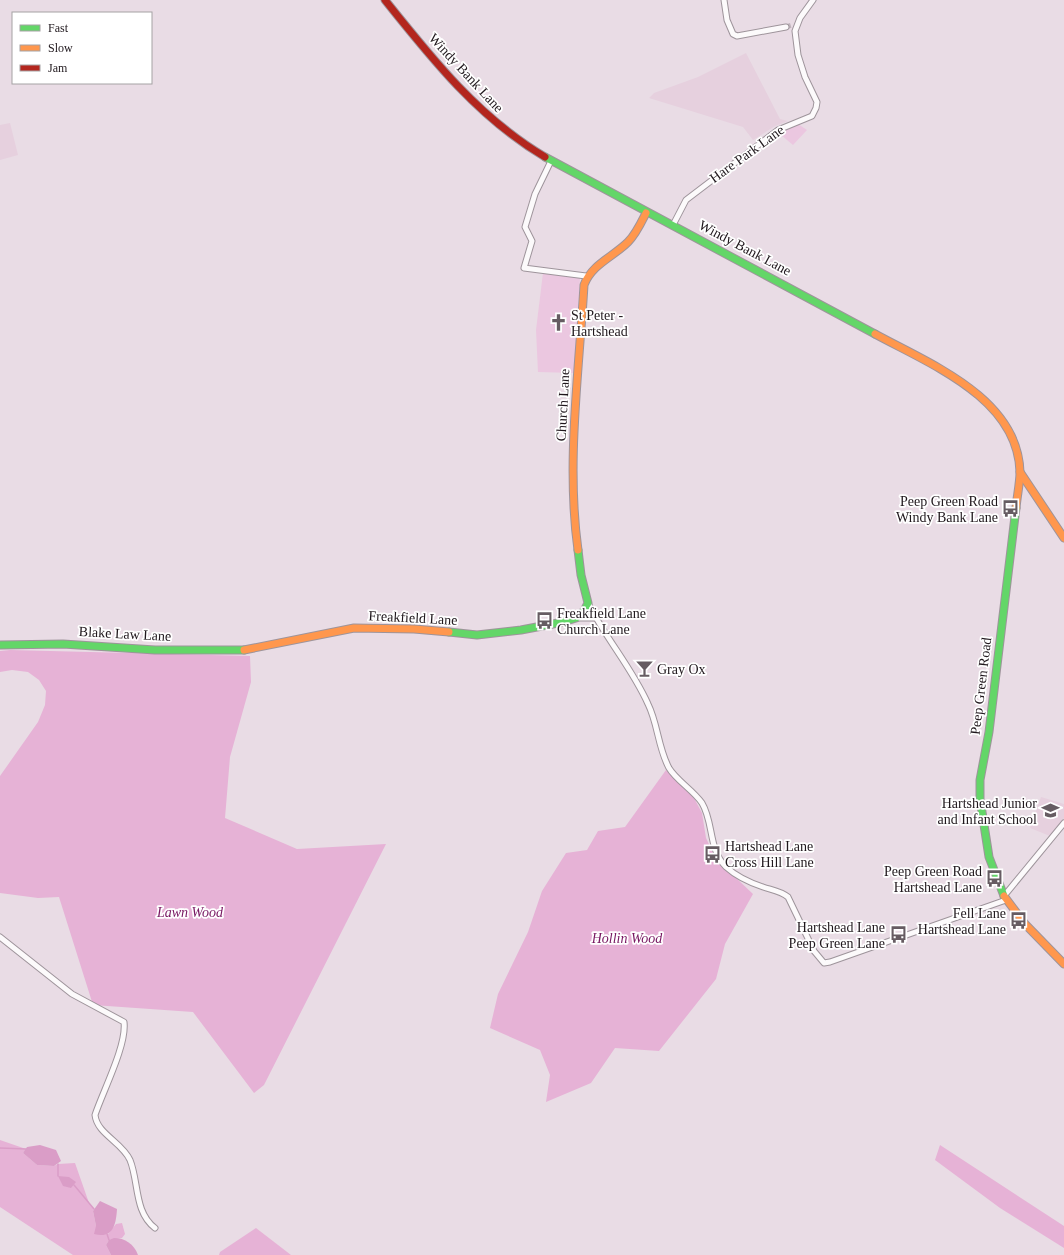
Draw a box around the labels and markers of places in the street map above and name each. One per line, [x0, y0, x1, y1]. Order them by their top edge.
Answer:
place label: St Peter - Hartshead [571, 308, 628, 339]
church icon: St Peter - Hartshead [548, 313, 568, 333]
place label: Peep Green Road Windy Bank Lane [896, 494, 998, 525]
bus stop icon: Peep Green Road Windy Bank Lane [1001, 499, 1021, 519]
place label: Freakfield Lane Church Lane [557, 606, 646, 637]
bus stop icon: Freakfield Lane Church Lane [534, 611, 554, 631]
bar icon: Gray Ox [634, 659, 654, 679]
place label: Gray Ox [657, 662, 706, 677]
place label: Hartshead Junior and Infant School [937, 796, 1037, 827]
school or university icon: Hartshead Junior and Infant School [1040, 801, 1060, 821]
place label: Hartshead Lane Cross Hill Lane [725, 839, 814, 870]
bus stop icon: Hartshead Lane Cross Hill Lane [702, 844, 722, 864]
place label: Peep Green Road Hartshead Lane [884, 864, 982, 895]
bus stop icon: Peep Green Road Hartshead Lane [985, 869, 1005, 889]
place label: Fell Lane Hartshead Lane [918, 906, 1006, 937]
bus stop icon: Fell Lane Hartshead Lane [1009, 911, 1029, 931]
place label: Hartshead Lane Peep Green Lane [789, 920, 885, 951]
bus stop icon: Hartshead Lane Peep Green Lane [888, 925, 908, 945]

